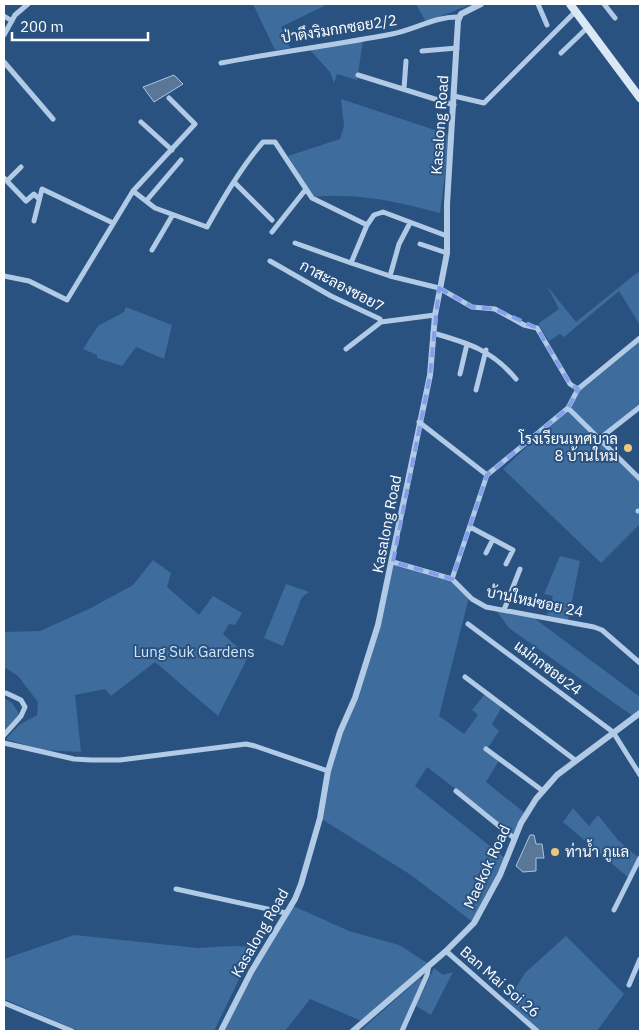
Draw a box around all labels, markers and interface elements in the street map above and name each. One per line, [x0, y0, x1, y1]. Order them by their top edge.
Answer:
scale bar [12, 10, 149, 42]
street label: ป่าตึงริมกกซอย2/2 [280, 10, 398, 47]
text: 200 m [20, 17, 64, 36]
street label: Kasalong Road [427, 75, 452, 175]
street label: กาสะลองซอย7 [297, 255, 388, 316]
place label: โรงเรียนเทศบาล 8 บ้านใหม่ [518, 429, 618, 465]
marker: โรงเรียนเทศบาล 8 บ้านใหม่ [622, 442, 634, 454]
street label: Kasalong Road [368, 473, 405, 575]
street label: บ้านใหม่ซอย 24 [485, 582, 586, 621]
street label: แม่กกซอย24 [511, 636, 586, 699]
park label: Lung Suk Gardens [133, 642, 255, 661]
street label: Maekok Road [459, 822, 514, 912]
place label: ท่าน้ำ ภูแล [565, 839, 629, 862]
marker: ท่าน้ำ ภูแล [549, 846, 561, 858]
street label: Kasalong Road [226, 885, 293, 981]
street label: Ban Mai Soi 26 [456, 942, 544, 1022]

